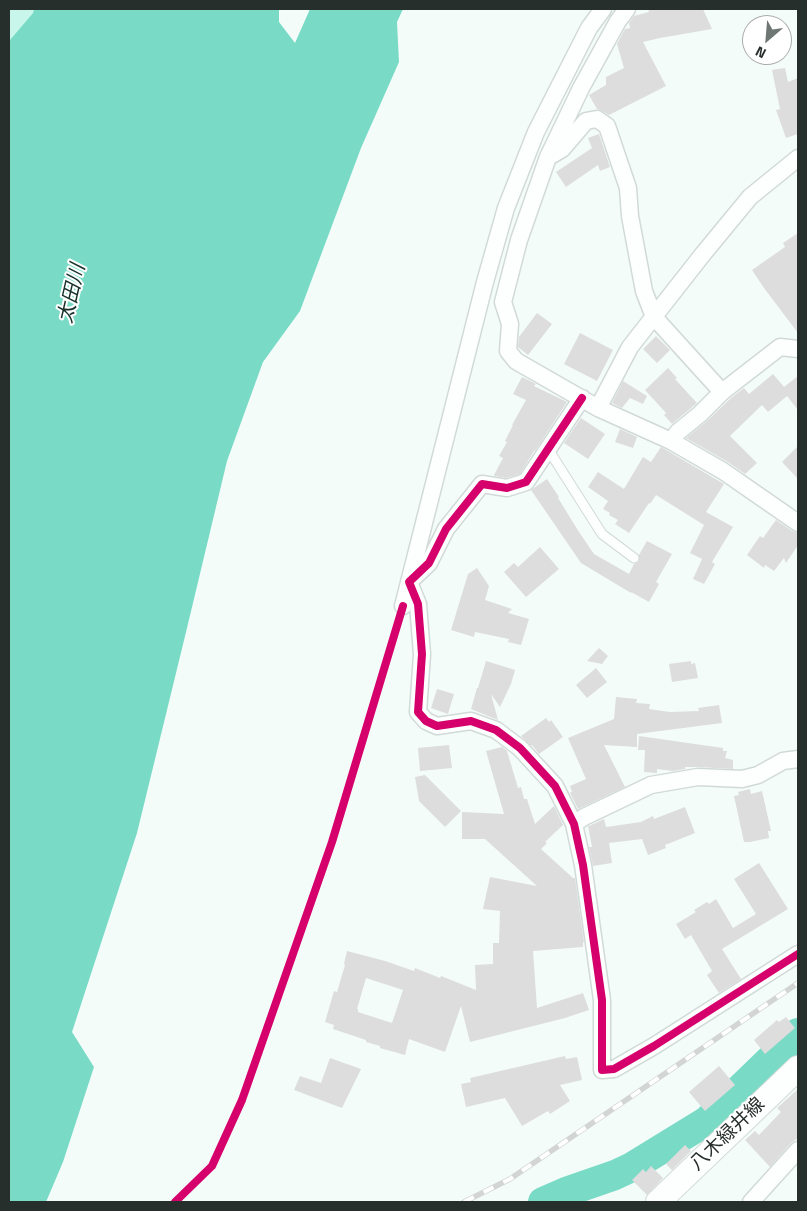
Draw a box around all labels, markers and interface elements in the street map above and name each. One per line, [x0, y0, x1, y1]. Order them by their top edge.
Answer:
north arrow [742, 15, 792, 65]
text: N [751, 41, 770, 64]
water label: 太田川 [55, 262, 91, 326]
street label: 八木緑井線 [686, 1094, 770, 1176]

